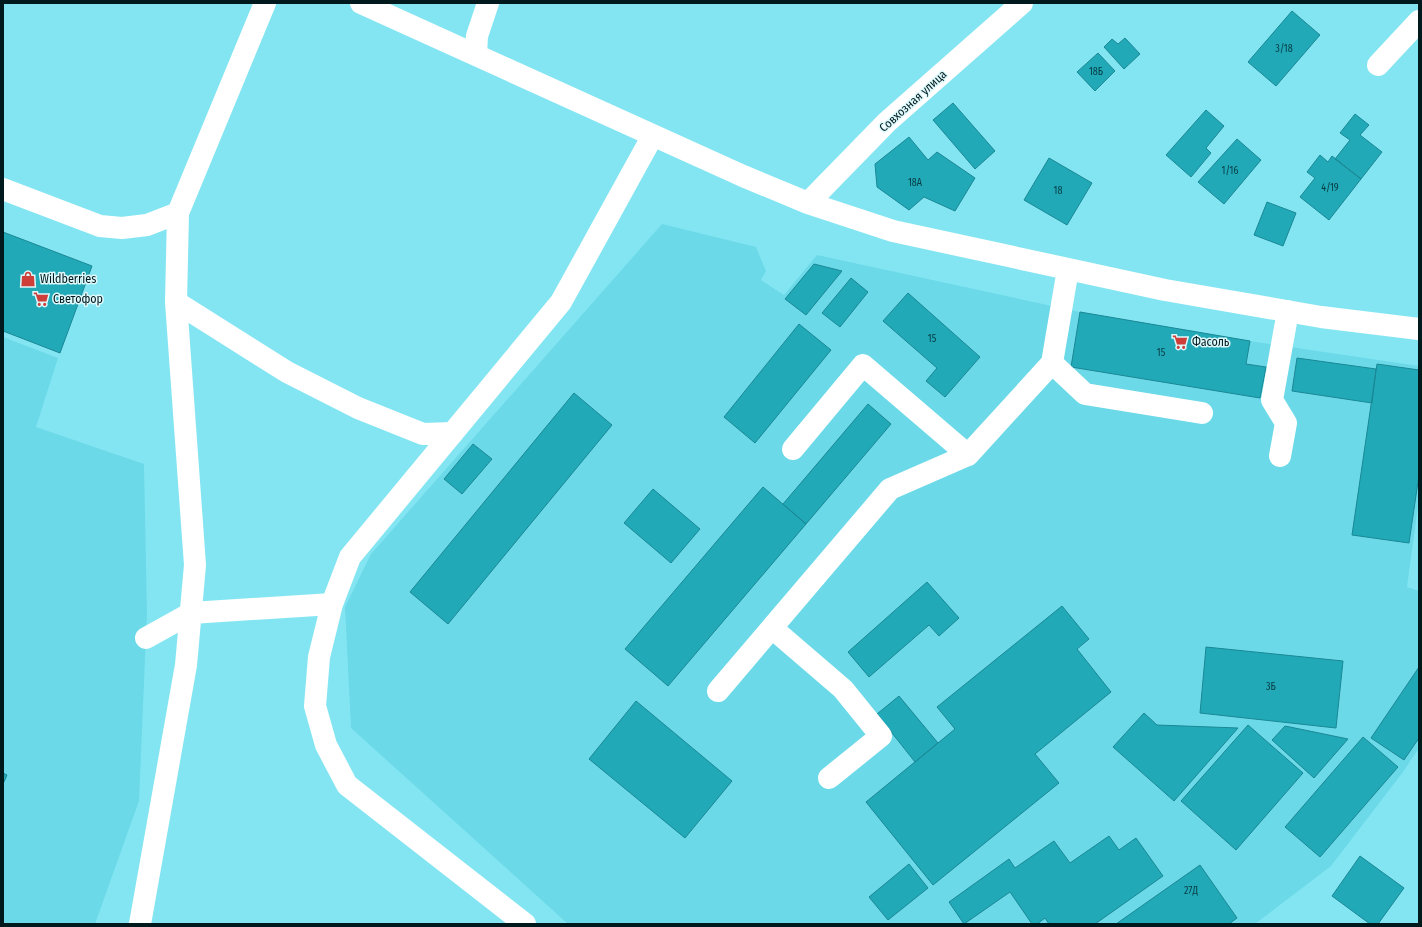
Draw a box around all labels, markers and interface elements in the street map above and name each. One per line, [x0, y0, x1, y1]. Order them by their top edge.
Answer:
house number: 3/18 [1275, 43, 1293, 55]
house number: 18Б [1089, 66, 1103, 78]
street label: Совхозная улица [877, 67, 950, 135]
house number: 1/16 [1222, 165, 1238, 177]
house number: 18А [908, 177, 923, 189]
house number: 4/19 [1321, 182, 1339, 194]
house number: 18 [1054, 185, 1062, 197]
shop icon: Wildberries [19, 270, 37, 288]
place label: Wildberries [40, 272, 96, 286]
supermarket icon: Светофор [32, 290, 50, 308]
place label: Светофор [53, 292, 103, 306]
house number: 15 [928, 333, 937, 345]
supermarket icon: Фасоль [1171, 333, 1189, 351]
place label: Фасоль [1192, 335, 1230, 349]
house number: 15 [1157, 347, 1166, 359]
house number: 3Б [1266, 681, 1276, 693]
house number: 27Д [1184, 885, 1198, 897]

